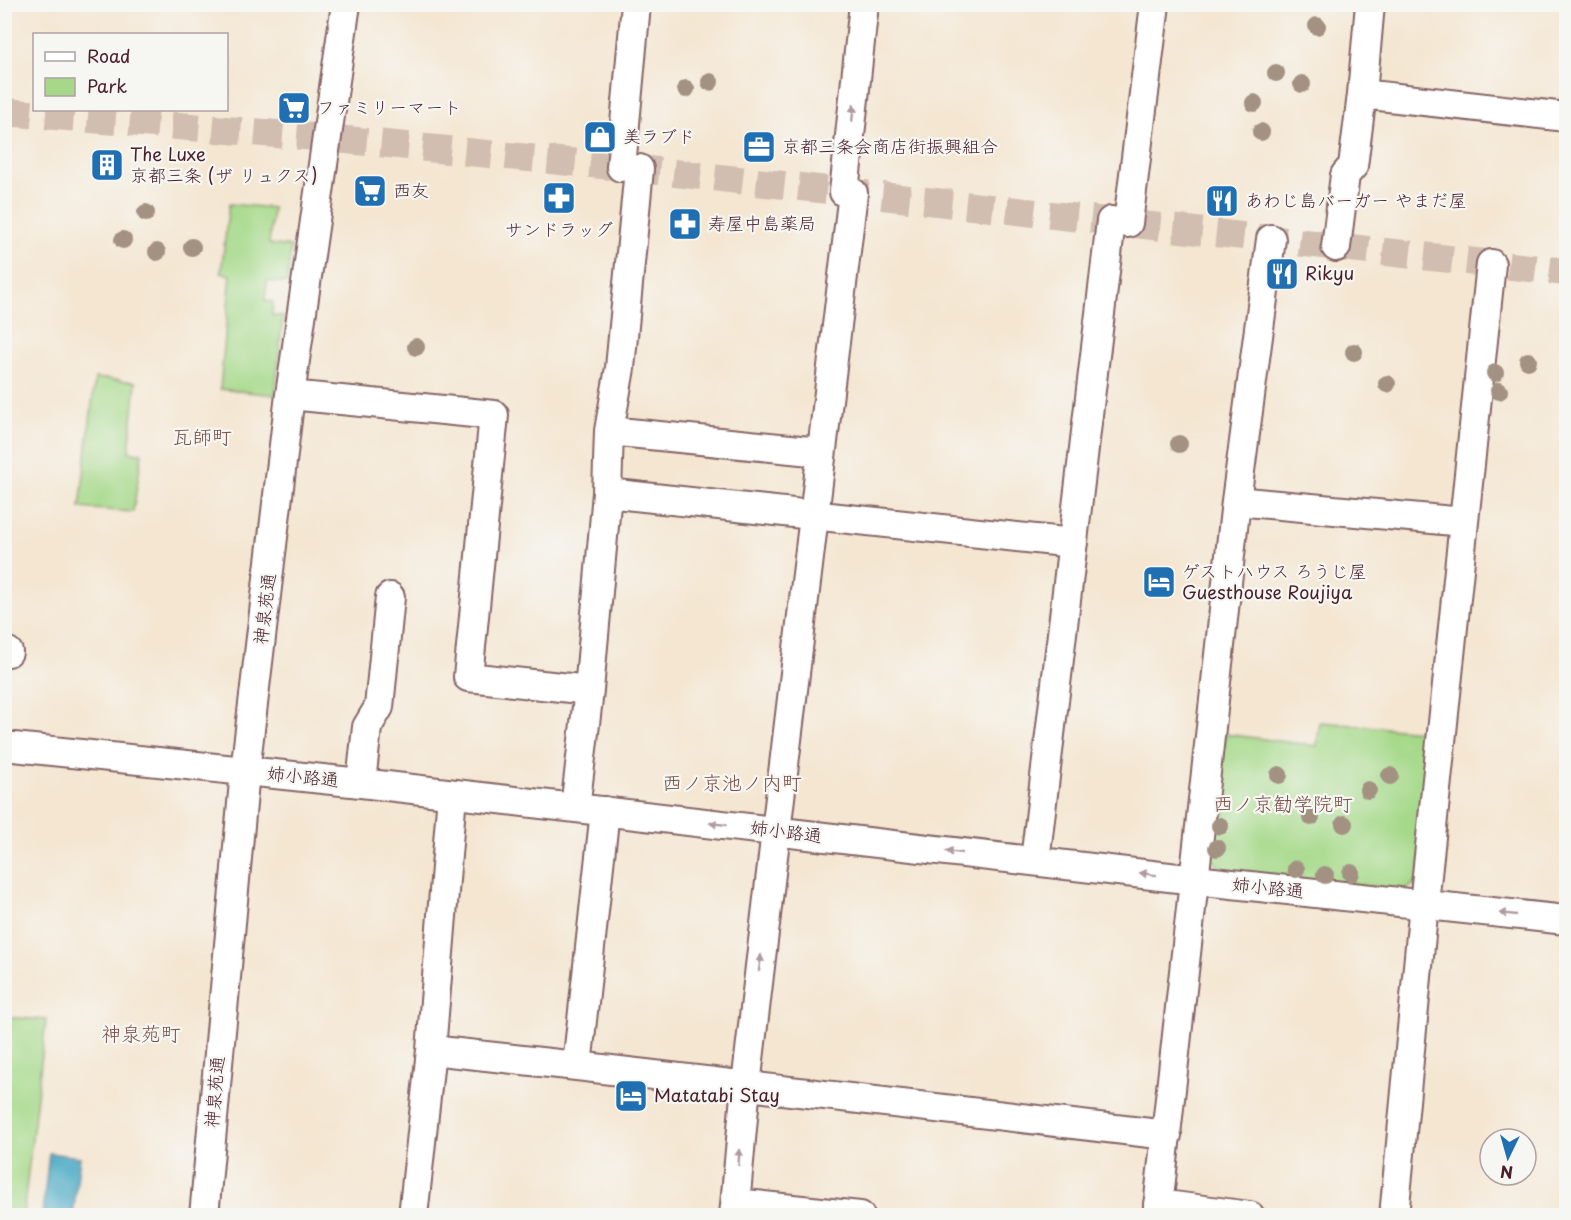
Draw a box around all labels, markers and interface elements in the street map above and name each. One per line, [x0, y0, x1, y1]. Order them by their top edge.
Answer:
legend [33, 33, 228, 111]
text: Road [87, 42, 131, 69]
text: Park [87, 72, 127, 99]
supermarket icon: ファミリーマート [276, 90, 312, 126]
place label: ファミリーマート [317, 93, 461, 120]
one-way arrow [848, 103, 858, 122]
shop icon: 美ラブド [582, 119, 618, 155]
place label: 美ラブド [623, 122, 695, 149]
office icon: 京都三条会商店街振興組合 [741, 129, 777, 165]
place label: 京都三条会商店街振興組合 [782, 132, 998, 159]
place label: The Luxe 京都三条 (ザ リュクス) [130, 140, 318, 188]
building icon: The Luxe 京都三条 (ザ リュクス) [89, 147, 125, 183]
supermarket icon: 西友 [352, 173, 388, 209]
place label: 西友 [393, 176, 429, 203]
pharmacy icon: サンドラッグ [541, 180, 577, 216]
restaurant icon: あわじ島バーガー やまだ屋 [1204, 183, 1240, 219]
place label: あわじ島バーガー やまだ屋 [1245, 186, 1467, 213]
pharmacy icon: 寿屋中島薬局 [667, 206, 703, 242]
place label: 寿屋中島薬局 [708, 209, 816, 236]
place label: サンドラッグ [505, 215, 613, 242]
restaurant icon: Rikyu [1264, 256, 1300, 292]
place label: Rikyu [1305, 259, 1354, 286]
district label: 瓦師町 [172, 421, 232, 451]
place label: ゲストハウス ろうじ屋 Guesthouse Roujiya [1182, 557, 1367, 605]
hotel icon: ゲストハウス ろうじ屋 Guesthouse Roujiya [1141, 564, 1177, 600]
street label: 神泉苑通 [246, 571, 281, 646]
street label: 姉小路通 [266, 758, 340, 793]
district label: 西ノ京池ノ内町 [662, 767, 802, 797]
district label: 西ノ京勧学院町 [1213, 788, 1353, 818]
street label: 姉小路通 [749, 813, 824, 848]
one-way arrow [709, 819, 728, 829]
one-way arrow [944, 847, 963, 856]
street label: 姉小路通 [1231, 869, 1305, 904]
one-way arrow [1138, 870, 1157, 879]
one-way arrow [1499, 909, 1518, 919]
one-way arrow [756, 954, 765, 973]
district label: 神泉苑町 [101, 1018, 181, 1048]
street label: 神泉苑通 [197, 1055, 230, 1129]
hotel icon: Matatabi Stay [613, 1078, 649, 1114]
place label: Matatabi Stay [654, 1081, 780, 1108]
north arrow [1478, 1127, 1538, 1187]
one-way arrow [735, 1148, 744, 1167]
text: N [1499, 1160, 1514, 1185]

